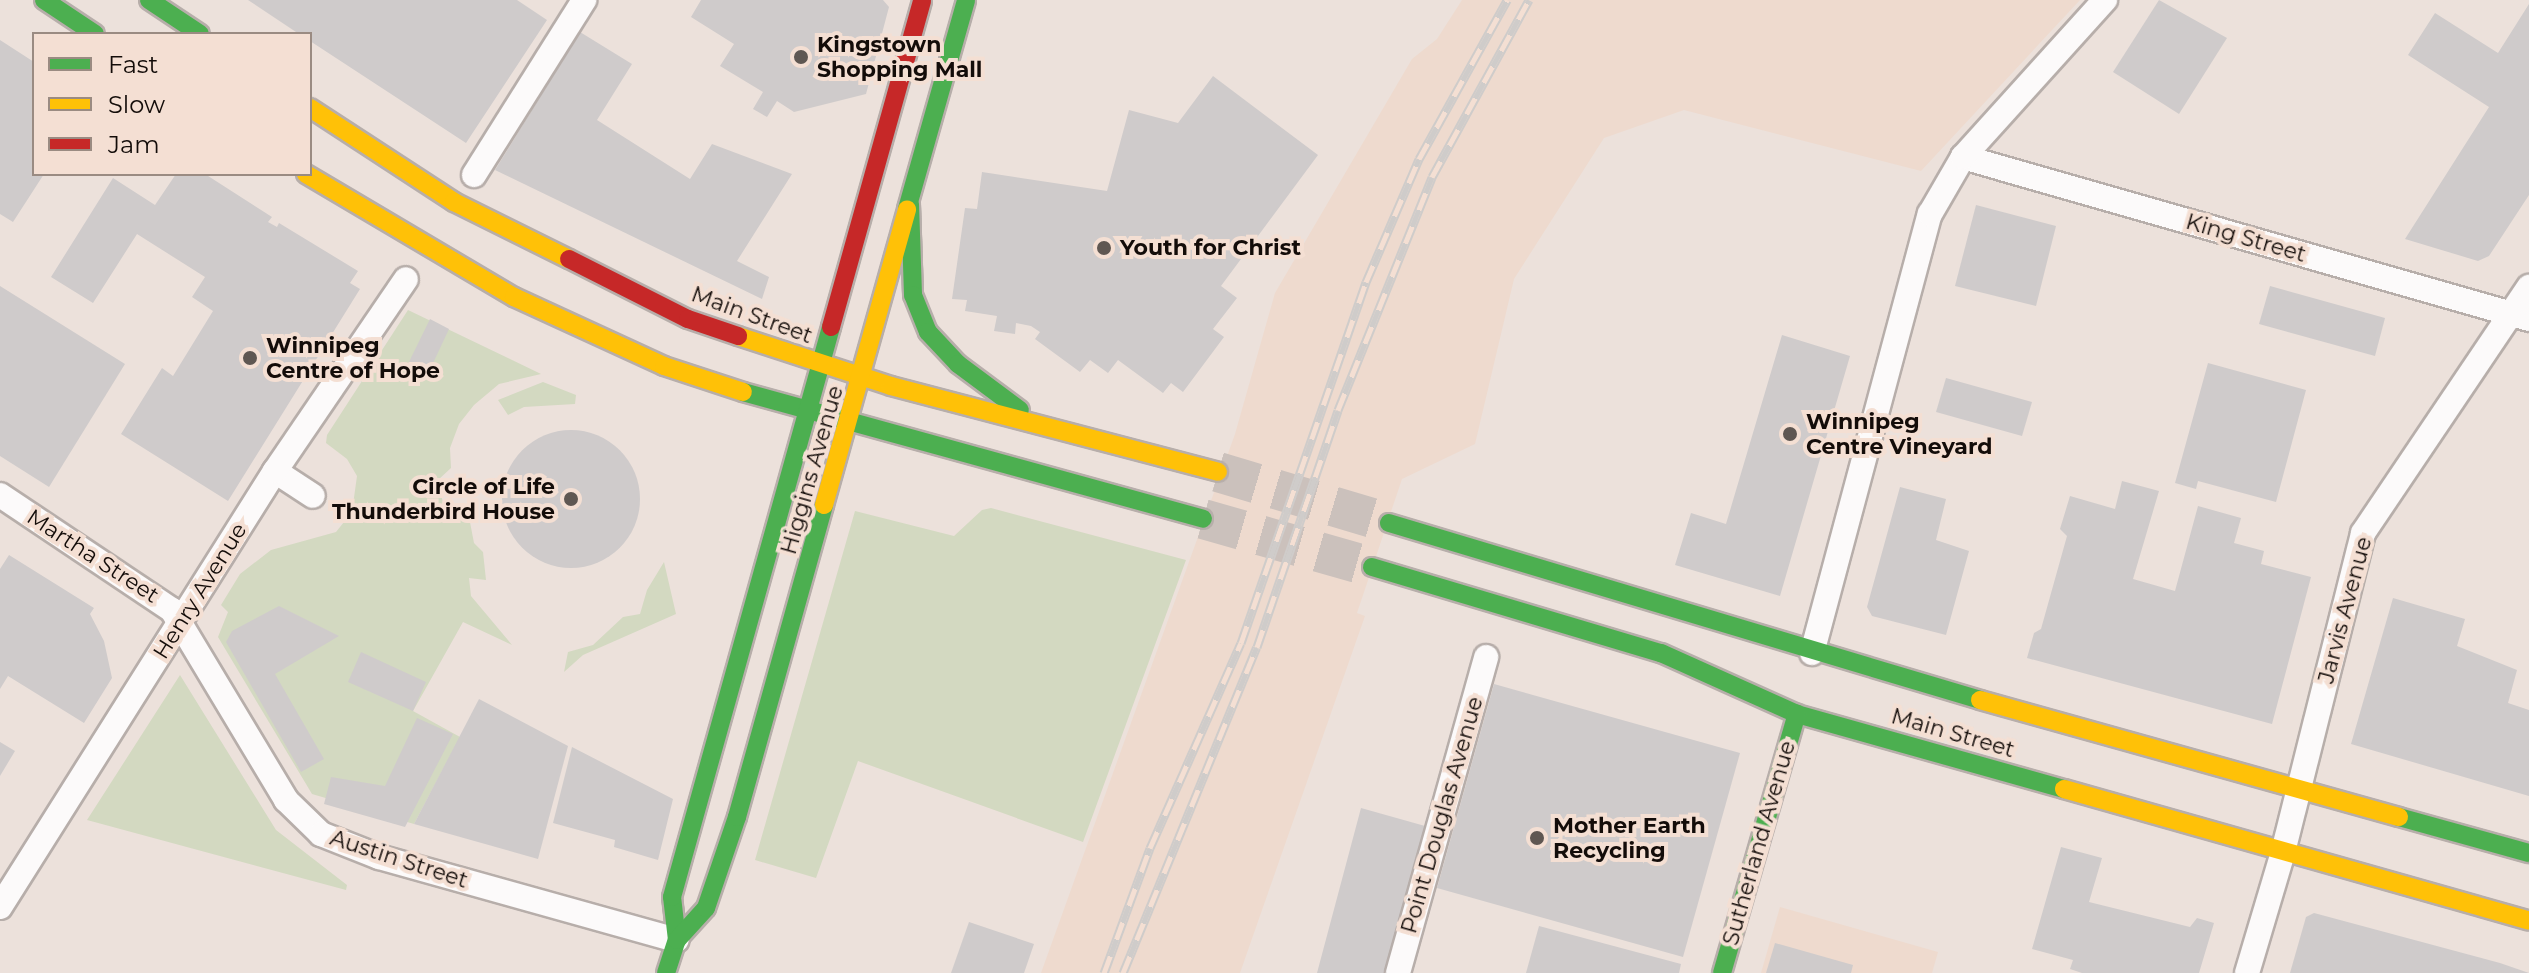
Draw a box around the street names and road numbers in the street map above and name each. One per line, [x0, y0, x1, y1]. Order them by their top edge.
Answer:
street label: King Street [2183, 208, 2309, 268]
street label: Main Street [688, 281, 816, 349]
street label: Higgins Avenue [775, 383, 849, 557]
street label: Martha Street [22, 503, 164, 609]
street label: Henry Avenue [148, 518, 252, 664]
street label: Jarvis Avenue [2313, 534, 2377, 686]
street label: Point Douglas Avenue [1396, 694, 1488, 936]
street label: Main Street [1888, 703, 2018, 763]
street label: Sutherland Avenue [1717, 738, 1801, 948]
street label: Austin Street [327, 824, 471, 894]

